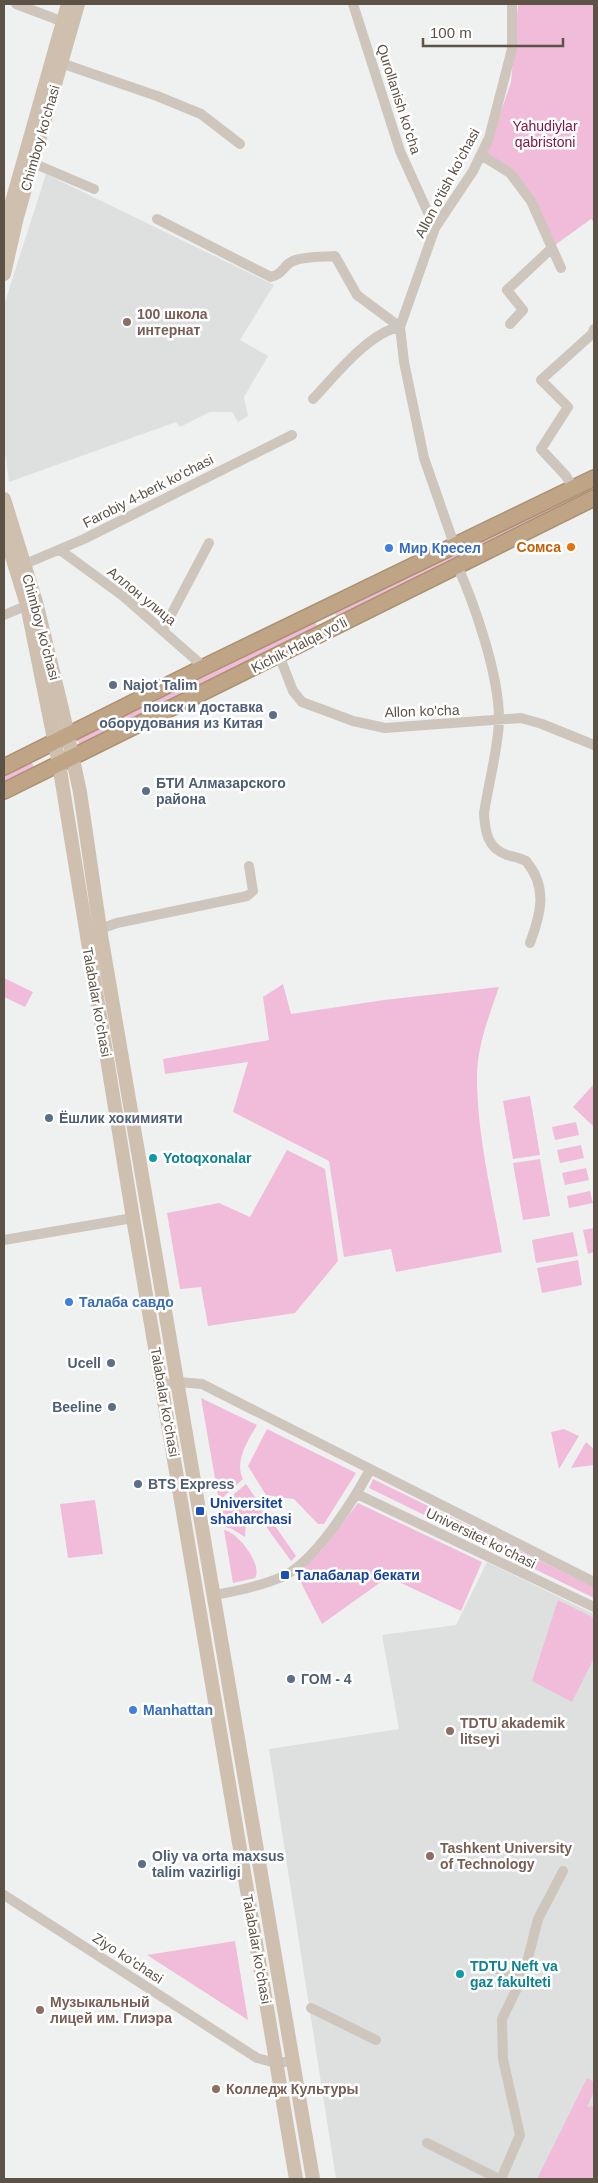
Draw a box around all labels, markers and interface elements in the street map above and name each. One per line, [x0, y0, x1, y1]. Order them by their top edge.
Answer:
scale bar [423, 15, 563, 47]
text: 100 m [430, 24, 472, 41]
street label: Qurollanish ko'cha [374, 42, 424, 156]
street label: Chimboy ko'chasi [17, 83, 63, 193]
park label: Yahudiylar qabristoni [512, 118, 578, 150]
street label: Allon o'tish ko'chasi [411, 126, 483, 240]
place label: 100 школа интернат [137, 306, 208, 338]
marker: 100 школа интернат [121, 316, 133, 328]
street label: Farobiy 4-berk ko'chasi [80, 451, 216, 531]
place label: Сомса [517, 539, 561, 555]
place label: Мир Кресел [399, 540, 481, 556]
marker: Сомса [565, 541, 577, 553]
marker: Мир Кресел [383, 542, 395, 554]
street label: Аллон улица [104, 563, 180, 629]
street label: Chimboy ko'chasi [19, 572, 63, 682]
street label: Kichik Halqa yo'li [248, 614, 350, 676]
place label: Najot Talim [123, 677, 197, 693]
marker: Najot Talim [107, 679, 119, 691]
place label: поиск и доставка оборудования из Китая [99, 699, 263, 731]
street label: Allon ko'cha [384, 702, 460, 720]
marker: поиск и доставка оборудования из Китая [267, 709, 279, 721]
place label: БТИ Алмазарского района [156, 775, 286, 807]
marker: БТИ Алмазарского района [140, 785, 152, 797]
street label: Talabalar ko'chasi [79, 946, 115, 1058]
place label: Ёшлик хокимияти [59, 1110, 183, 1126]
marker: Ёшлик хокимияти [43, 1112, 55, 1124]
place label: Yotoqxonalar [163, 1150, 252, 1166]
marker: Yotoqxonalar [147, 1152, 159, 1164]
place label: Талаба савдо [79, 1294, 174, 1310]
marker: Талаба савдо [63, 1296, 75, 1308]
street label: Talabalar ko'chasi [147, 1346, 183, 1458]
place label: Ucell [68, 1355, 101, 1371]
marker: Ucell [105, 1357, 117, 1369]
place label: Beeline [52, 1399, 102, 1415]
marker: Beeline [106, 1401, 118, 1413]
place label: BTS Express [148, 1476, 235, 1492]
marker: BTS Express [132, 1478, 144, 1490]
place label: Universitet shaharchasi [210, 1495, 292, 1527]
street label: Universitet ko'chasi [423, 1504, 539, 1572]
marker: Universitet shaharchasi [194, 1505, 206, 1517]
place label: Талабалар бекати [295, 1567, 420, 1583]
marker: Талабалар бекати [279, 1569, 291, 1581]
place label: ГОМ - 4 [301, 1671, 352, 1687]
marker: ГОМ - 4 [285, 1673, 297, 1685]
place label: Manhattan [143, 1702, 213, 1718]
marker: Manhattan [127, 1704, 139, 1716]
place label: TDTU akademik litseyi [460, 1715, 565, 1747]
marker: TDTU akademik litseyi [444, 1725, 456, 1737]
place label: Tashkent University of Technology [440, 1840, 572, 1872]
place label: Oliy va orta maxsus talim vazirligi [152, 1848, 285, 1880]
marker: Tashkent University of Technology [424, 1850, 436, 1862]
marker: Oliy va orta maxsus talim vazirligi [136, 1858, 148, 1870]
street label: Talabalar ko'chasi [239, 1893, 275, 2005]
street label: Ziyo ko'chasi [90, 1929, 166, 1987]
place label: TDTU Neft va gaz fakulteti [470, 1958, 558, 1990]
marker: TDTU Neft va gaz fakulteti [454, 1968, 466, 1980]
place label: Музыкальный лицей им. Глиэра [50, 1994, 172, 2026]
marker: Музыкальный лицей им. Глиэра [34, 2004, 46, 2016]
place label: Колледж Культуры [226, 2081, 359, 2097]
marker: Колледж Культуры [210, 2083, 222, 2095]

